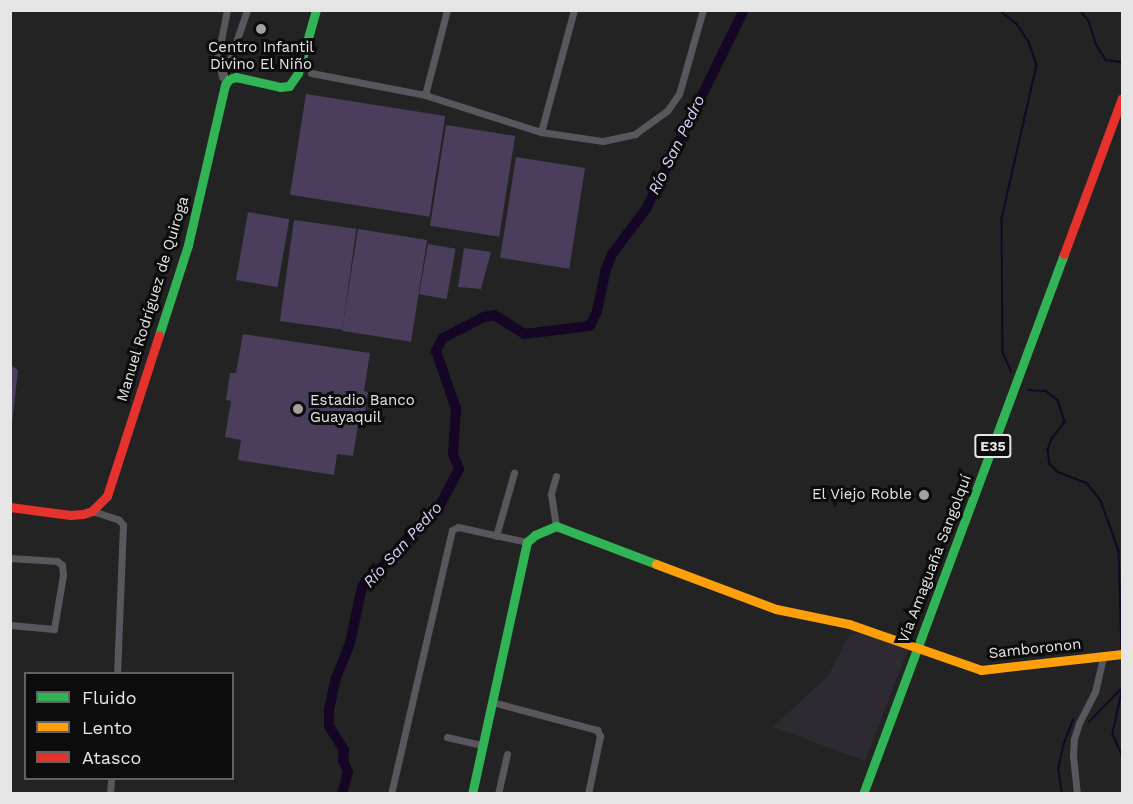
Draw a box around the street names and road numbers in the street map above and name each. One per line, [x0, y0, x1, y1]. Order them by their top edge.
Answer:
street label: Manuel Rodríguez de Quiroga [113, 194, 193, 404]
road number: E35 [974, 435, 1012, 457]
street label: Vía Amaguaña Sangolquí [894, 472, 976, 646]
street label: Samboronon [988, 635, 1082, 663]

